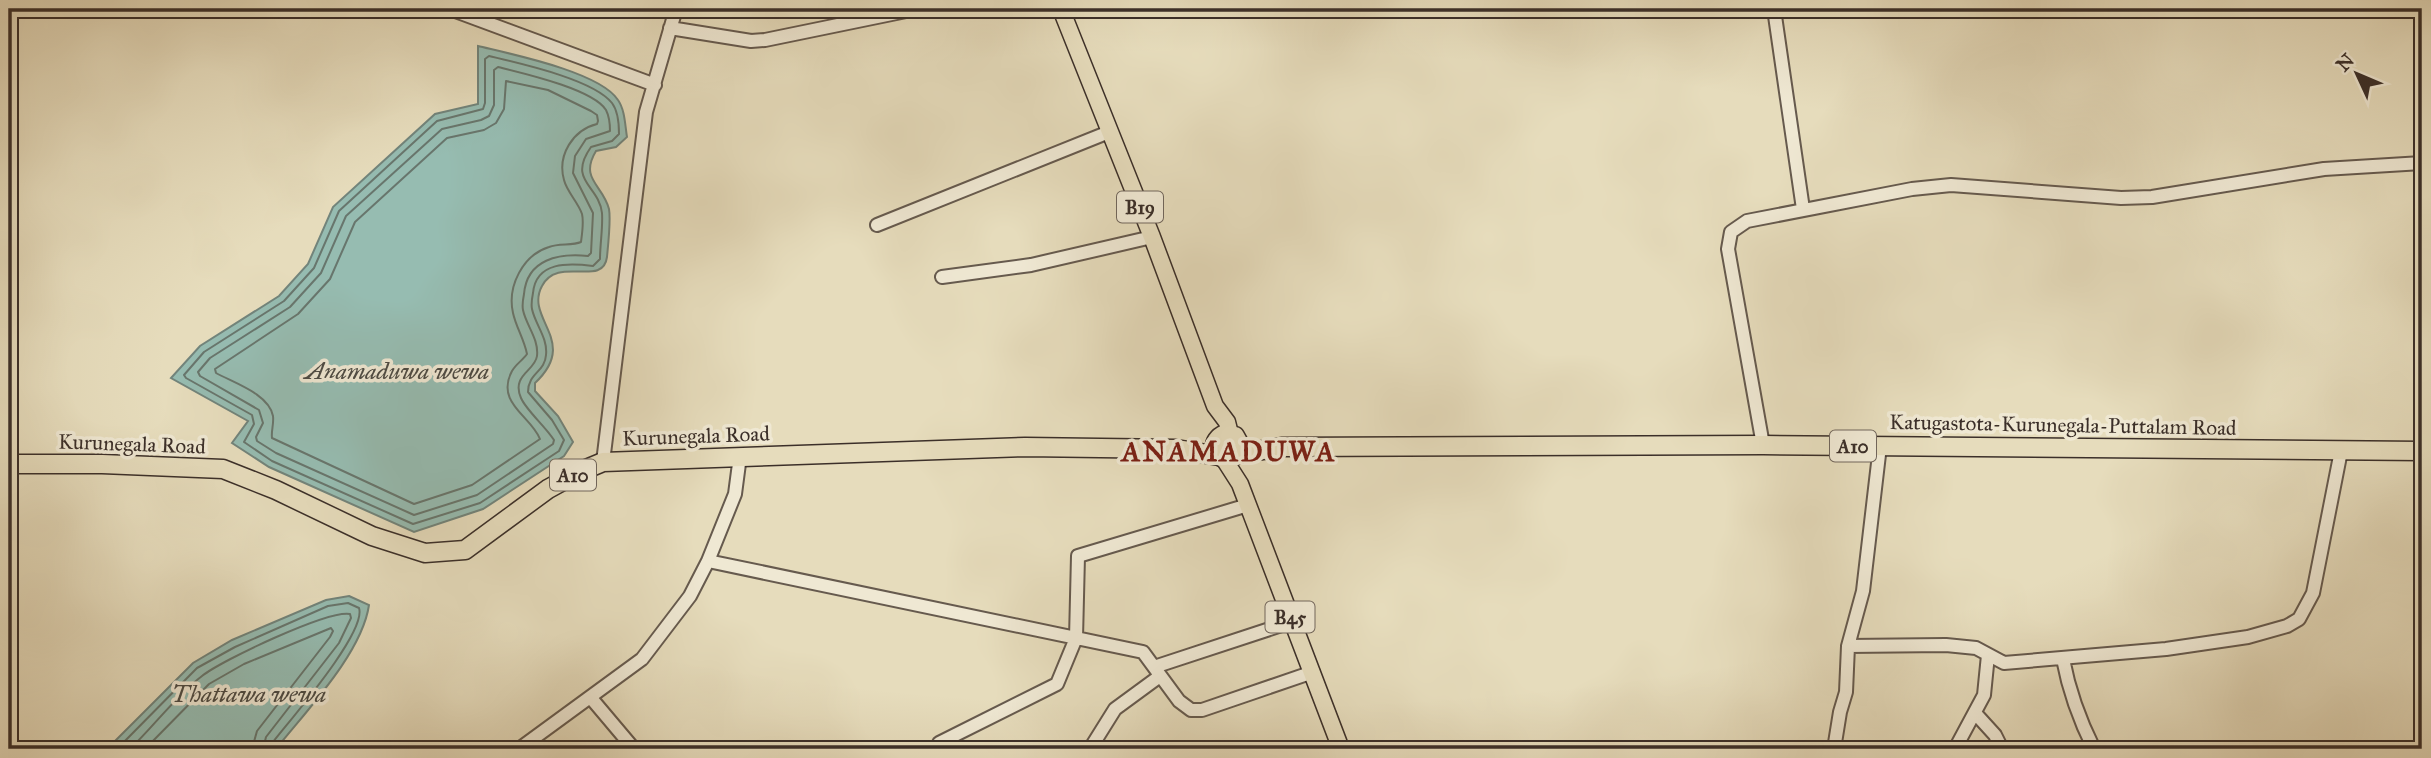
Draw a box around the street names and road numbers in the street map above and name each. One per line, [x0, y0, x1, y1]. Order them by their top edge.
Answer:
road number: B19 [1117, 192, 1163, 223]
street label: Katugastota-Kurunegala-Puttalam Road [1889, 409, 2237, 441]
street label: Kurunegala Road [622, 420, 771, 452]
street label: Kurunegala Road [58, 428, 207, 460]
road number: A10 [1830, 430, 1876, 462]
road number: A10 [550, 460, 596, 490]
road number: B45 [1266, 602, 1314, 632]

